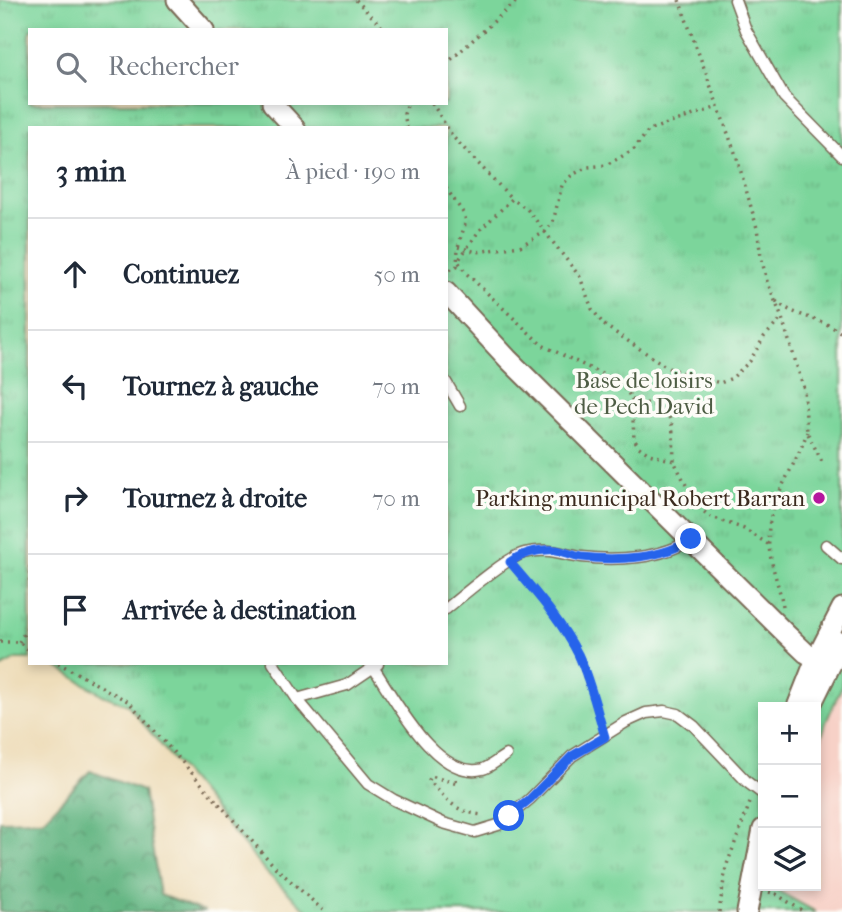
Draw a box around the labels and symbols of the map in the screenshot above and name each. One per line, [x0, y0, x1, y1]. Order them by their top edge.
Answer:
park label: Base de loisirs de Pech David [574, 367, 714, 420]
place label: Parking municipal Robert Barran [475, 485, 806, 512]
marker: Parking municipal Robert Barran [811, 490, 827, 506]
route end [675, 523, 706, 554]
route start [493, 800, 524, 831]

